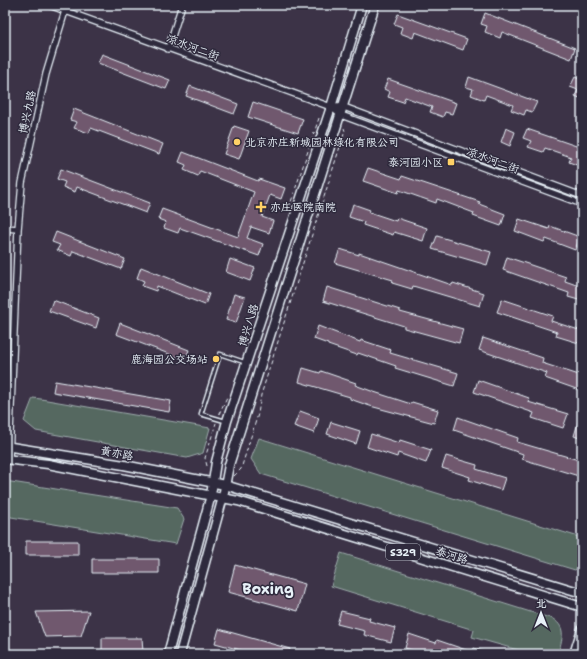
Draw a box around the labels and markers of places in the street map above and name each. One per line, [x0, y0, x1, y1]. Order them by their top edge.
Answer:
place label: 北京亦庄新城园林绿化有限公司 [245, 135, 399, 150]
marker: 北京亦庄新城园林绿化有限公司 [232, 137, 242, 147]
place label: 泰河园小区 [388, 155, 443, 170]
marker: 泰河园小区 [446, 157, 456, 167]
place label: 亦庄医院南院 [270, 200, 336, 215]
marker: 亦庄医院南院 [255, 201, 267, 213]
place label: 鹿海园公交场站 [131, 352, 208, 367]
marker: 鹿海园公交场站 [211, 354, 221, 364]

